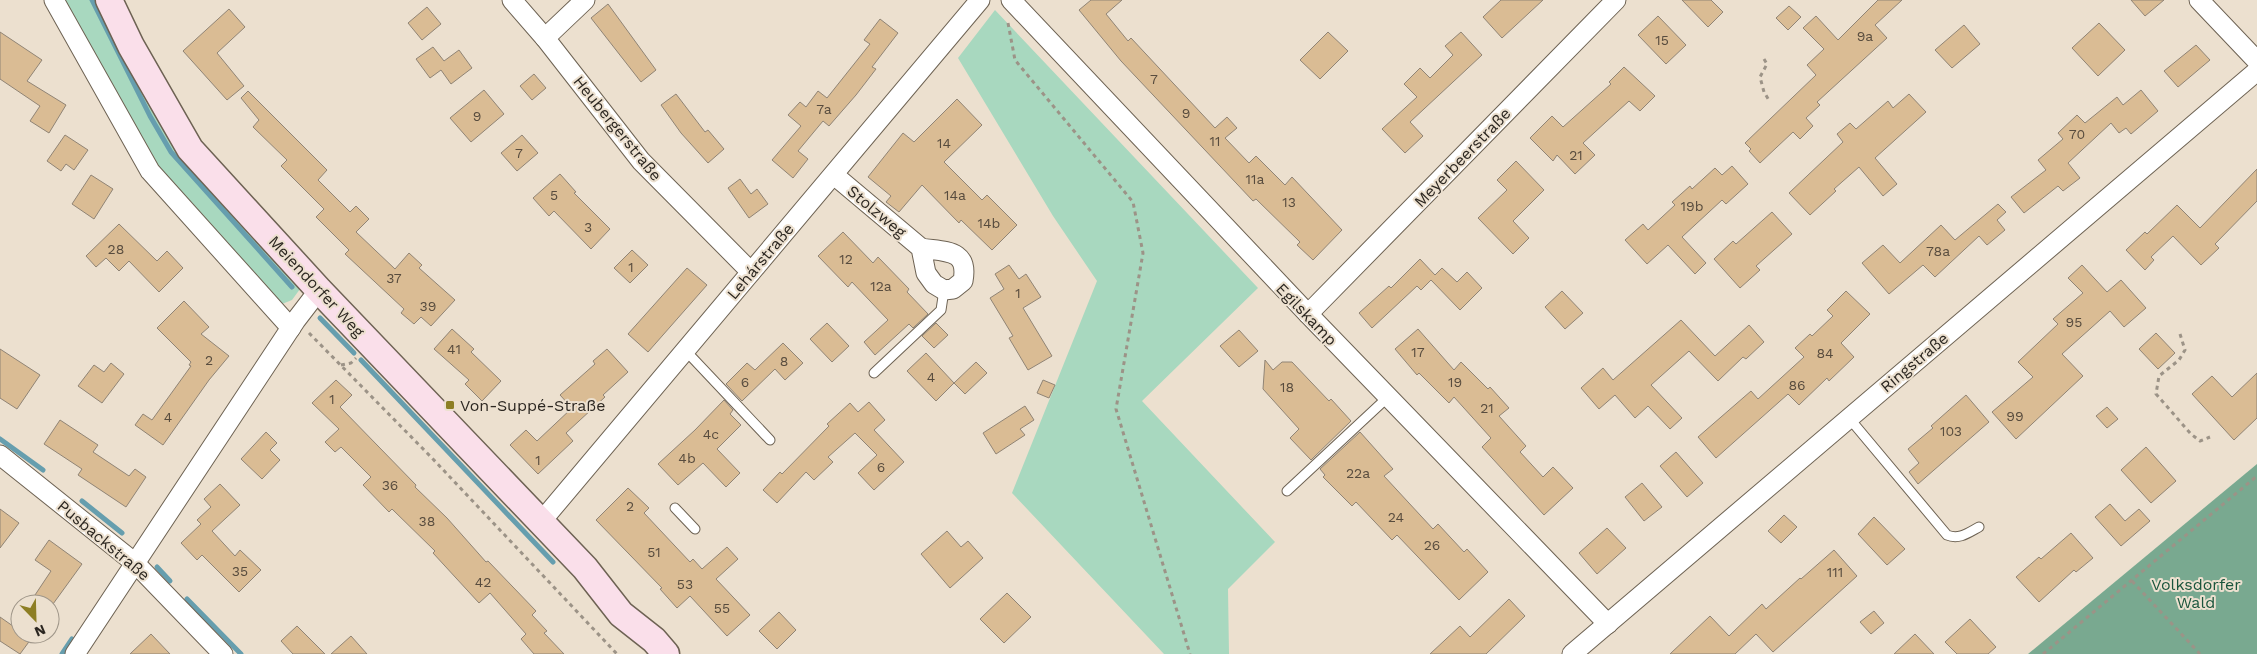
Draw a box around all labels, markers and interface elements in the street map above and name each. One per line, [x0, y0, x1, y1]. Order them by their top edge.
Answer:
house number: 9a [1857, 28, 1873, 44]
house number: 15 [1655, 32, 1669, 48]
house number: 7 [1150, 71, 1158, 87]
street label: Heubergerstraße [569, 72, 666, 185]
house number: 7a [816, 101, 832, 117]
street label: Meyerbeerstraße [1410, 104, 1515, 211]
house number: 9 [1182, 105, 1190, 121]
house number: 9 [473, 108, 481, 124]
house number: 70 [2069, 126, 2085, 142]
house number: 11 [1210, 133, 1220, 149]
house number: 14 [937, 135, 951, 151]
house number: 7 [515, 145, 523, 161]
house number: 21 [1569, 147, 1583, 163]
house number: 11a [1246, 171, 1264, 187]
street label: Stolzweg [843, 181, 910, 242]
house number: 5 [550, 187, 558, 203]
house number: 14a [944, 187, 966, 203]
house number: 13 [1282, 194, 1296, 210]
house number: 19b [1681, 198, 1703, 214]
house number: 14b [978, 215, 1000, 231]
house number: 3 [584, 219, 592, 235]
street label: Lehárstraße [723, 219, 798, 303]
street label: Meiendorfer Weg [265, 232, 369, 341]
house number: 28 [108, 241, 124, 257]
house number: 78a [1926, 243, 1950, 259]
house number: 12 [839, 251, 853, 267]
house number: 1 [628, 259, 634, 275]
house number: 37 [386, 270, 402, 286]
house number: 12a [870, 278, 892, 294]
street label: Egilskamp [1272, 279, 1341, 350]
house number: 1 [1015, 285, 1021, 301]
house number: 39 [420, 298, 436, 314]
house number: 95 [2066, 314, 2082, 330]
street label: Ringstraße [1876, 328, 1952, 396]
house number: 41 [447, 341, 461, 357]
house number: 17 [1411, 344, 1425, 360]
house number: 84 [1816, 345, 1834, 361]
house number: 2 [205, 352, 213, 368]
house number: 8 [780, 353, 788, 369]
house number: 4 [927, 369, 935, 385]
house number: 6 [741, 374, 749, 390]
house number: 19 [1448, 374, 1462, 390]
house number: 86 [1788, 377, 1806, 393]
house number: 18 [1280, 379, 1294, 395]
house number: 1 [329, 391, 335, 407]
place label: Von-Suppé-Straße [460, 396, 605, 415]
marker: Von-Suppé-Straße [444, 399, 456, 411]
house number: 21 [1480, 400, 1494, 416]
house number: 99 [2006, 408, 2024, 424]
house number: 4 [164, 409, 172, 425]
house number: 103 [1940, 423, 1962, 439]
house number: 4c [703, 426, 719, 442]
house number: 4b [678, 450, 696, 466]
house number: 1 [535, 452, 541, 468]
house number: 6 [877, 459, 885, 475]
house number: 22a [1346, 465, 1370, 481]
house number: 36 [382, 477, 398, 493]
street label: Pusbackstraße [54, 496, 154, 584]
house number: 2 [626, 498, 634, 514]
house number: 24 [1388, 509, 1404, 525]
house number: 38 [419, 513, 435, 529]
house number: 26 [1424, 537, 1440, 553]
house number: 51 [647, 544, 661, 560]
house number: 35 [232, 563, 248, 579]
house number: 111 [1827, 564, 1843, 580]
house number: 42 [475, 574, 491, 590]
park label: Volksdorfer Wald [2151, 575, 2241, 612]
house number: 53 [677, 576, 693, 592]
north arrow [10, 594, 60, 644]
house number: 55 [714, 600, 730, 616]
text: N [32, 622, 48, 640]

